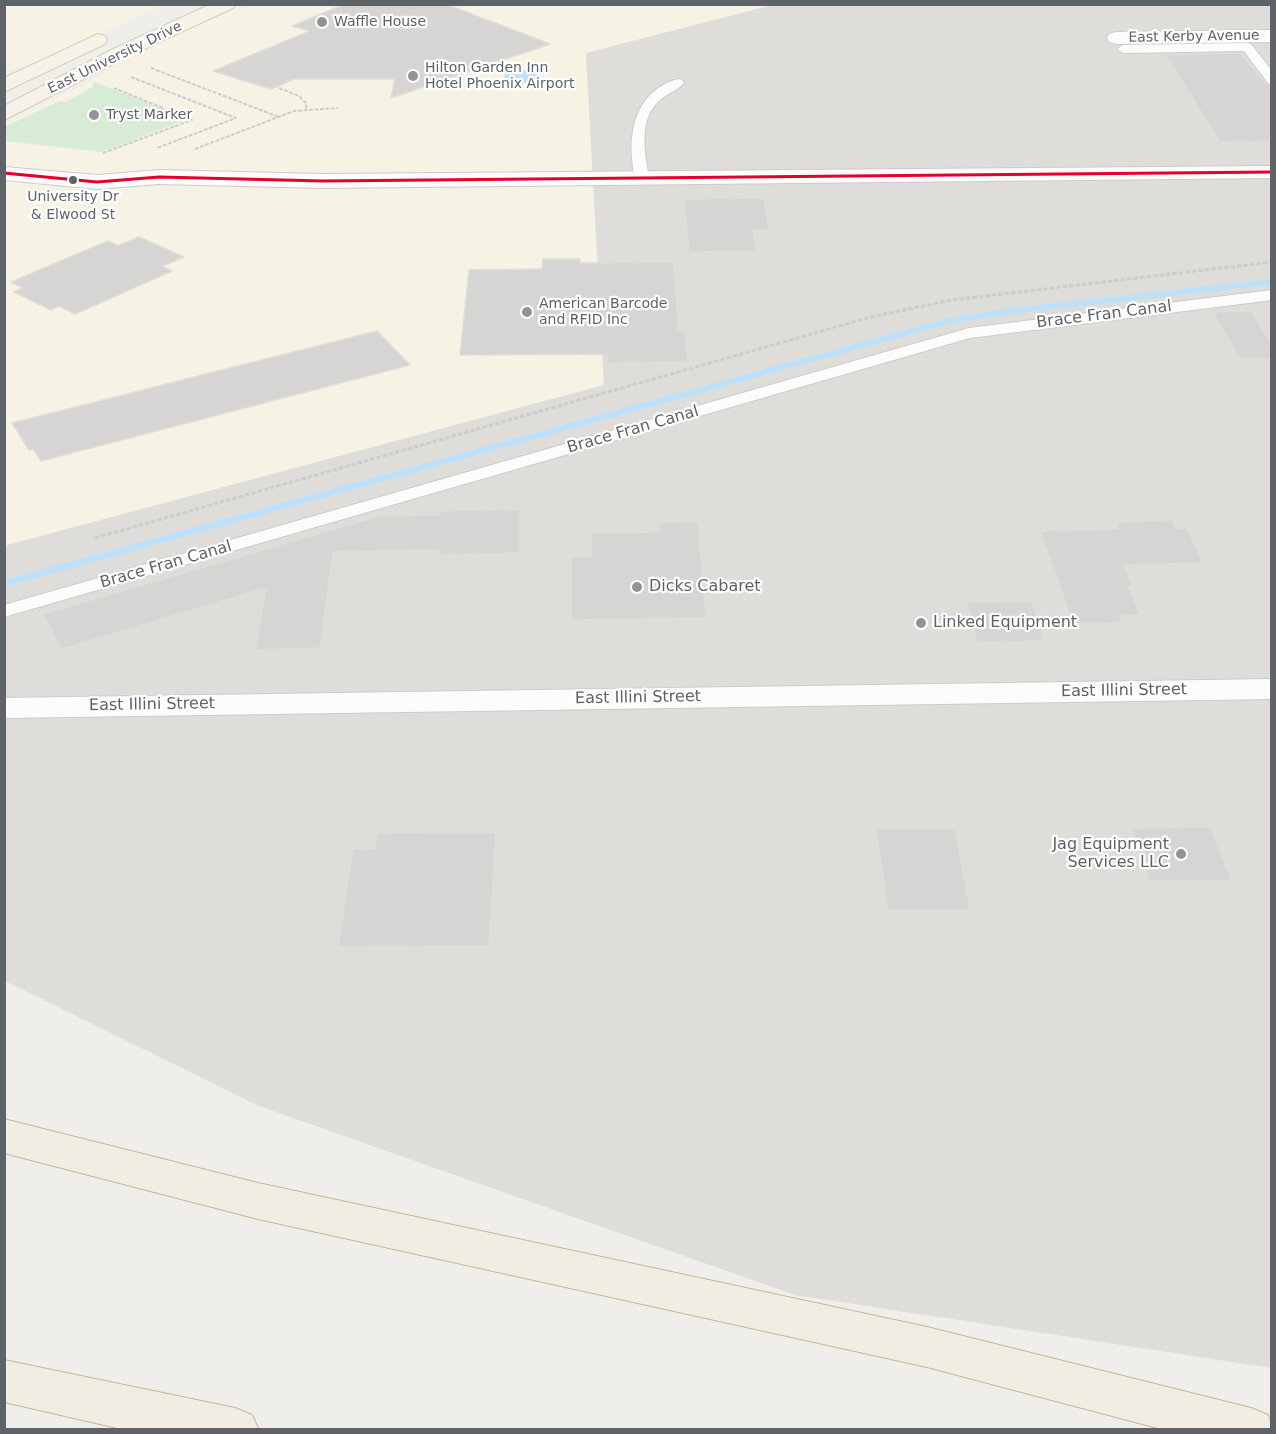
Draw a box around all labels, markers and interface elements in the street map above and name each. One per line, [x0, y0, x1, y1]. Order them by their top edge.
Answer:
place label: Waffle House [334, 14, 426, 30]
marker: Waffle House [315, 15, 329, 29]
street label: East University Drive [45, 18, 185, 98]
street label: East Kerby Avenue [1128, 27, 1260, 47]
place label: Hilton Garden Inn Hotel Phoenix Airport [425, 60, 574, 92]
marker: Hilton Garden Inn Hotel Phoenix Airport [406, 69, 420, 83]
place label: Tryst Marker [106, 107, 192, 123]
marker: Tryst Marker [87, 108, 101, 122]
marker: University Dr & Elwood St [67, 174, 79, 186]
place label: University Dr & Elwood St [27, 189, 119, 222]
place label: American Barcode and RFID Inc [539, 296, 667, 328]
street label: Brace Fran Canal [1035, 297, 1173, 333]
marker: American Barcode and RFID Inc [520, 305, 534, 319]
street label: Brace Fran Canal [565, 402, 701, 458]
street label: Brace Fran Canal [98, 537, 234, 593]
place label: Dicks Cabaret [649, 577, 761, 597]
marker: Dicks Cabaret [630, 580, 644, 594]
place label: Linked Equipment [933, 613, 1077, 633]
marker: Linked Equipment [914, 616, 928, 630]
street label: East Illini Street [1061, 680, 1187, 702]
street label: East Illini Street [575, 687, 701, 709]
street label: East Illini Street [89, 694, 215, 716]
place label: Jag Equipment Services LLC [1052, 835, 1169, 873]
marker: Jag Equipment Services LLC [1174, 847, 1188, 861]

